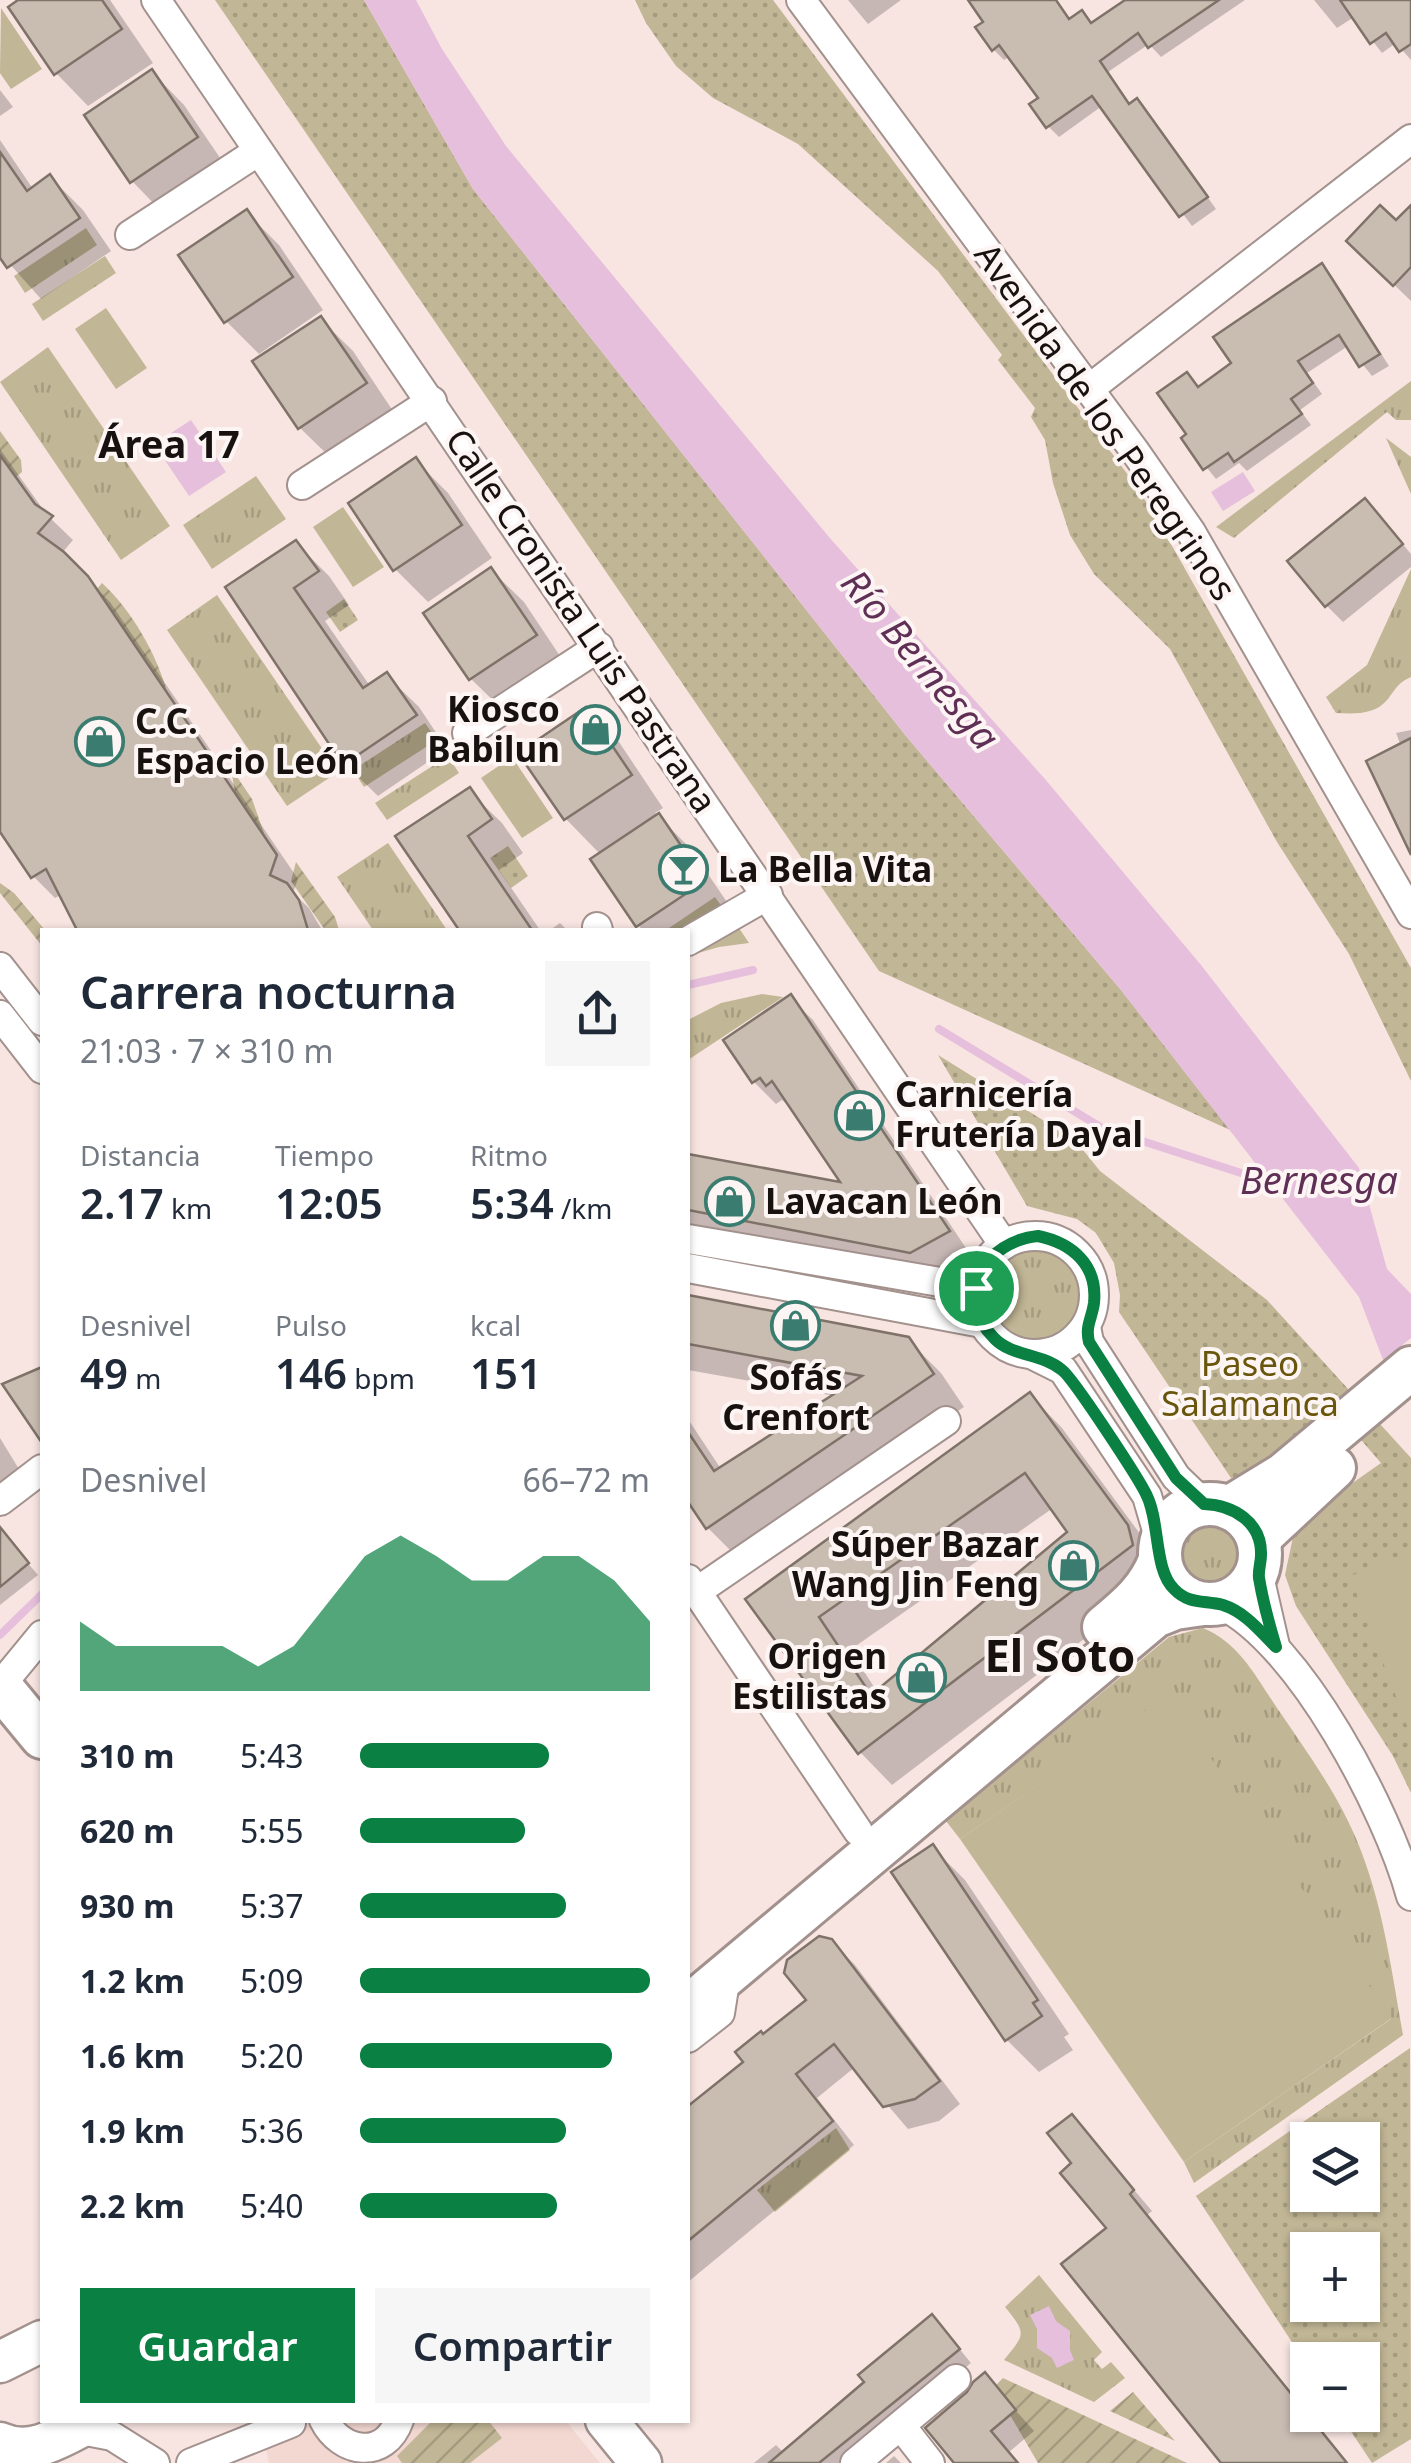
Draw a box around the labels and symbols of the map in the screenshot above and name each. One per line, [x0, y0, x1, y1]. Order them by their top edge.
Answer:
street label: Avenida de los Peregrinos [965, 233, 1248, 609]
district label: Área 17 [98, 417, 240, 469]
street label: Calle Cronista Luis Pastrana [436, 419, 729, 822]
water label: Río Bernesga [831, 557, 1012, 760]
place label: Kiosco Babilun [427, 685, 560, 772]
place label: C.C. Espacio León [135, 697, 360, 784]
shop icon: Kiosco Babilun [569, 704, 621, 756]
shop icon: C.C. Espacio León [74, 716, 126, 768]
bar icon: La Bella Vita [657, 844, 709, 896]
place label: La Bella Vita [718, 845, 932, 892]
place label: Carnicería Frutería Dayal [895, 1070, 1143, 1157]
shop icon: Carnicería Frutería Dayal [834, 1089, 886, 1141]
water label: Bernesga [1240, 1153, 1398, 1205]
shop icon: Lavacan León [704, 1176, 756, 1228]
place label: Lavacan León [765, 1177, 1002, 1224]
pin [934, 1246, 1019, 1331]
shop icon: Sofás Crenfort [770, 1300, 822, 1352]
park label: Paseo Salamanca [1161, 1339, 1339, 1426]
place label: Sofás Crenfort [722, 1353, 870, 1440]
place label: Súper Bazar Wang Jin Feng [792, 1520, 1039, 1607]
shop icon: Súper Bazar Wang Jin Feng [1048, 1539, 1100, 1591]
district label: El Soto [985, 1624, 1135, 1685]
place label: Origen Estilistas [732, 1632, 887, 1719]
shop icon: Origen Estilistas [896, 1651, 948, 1703]

